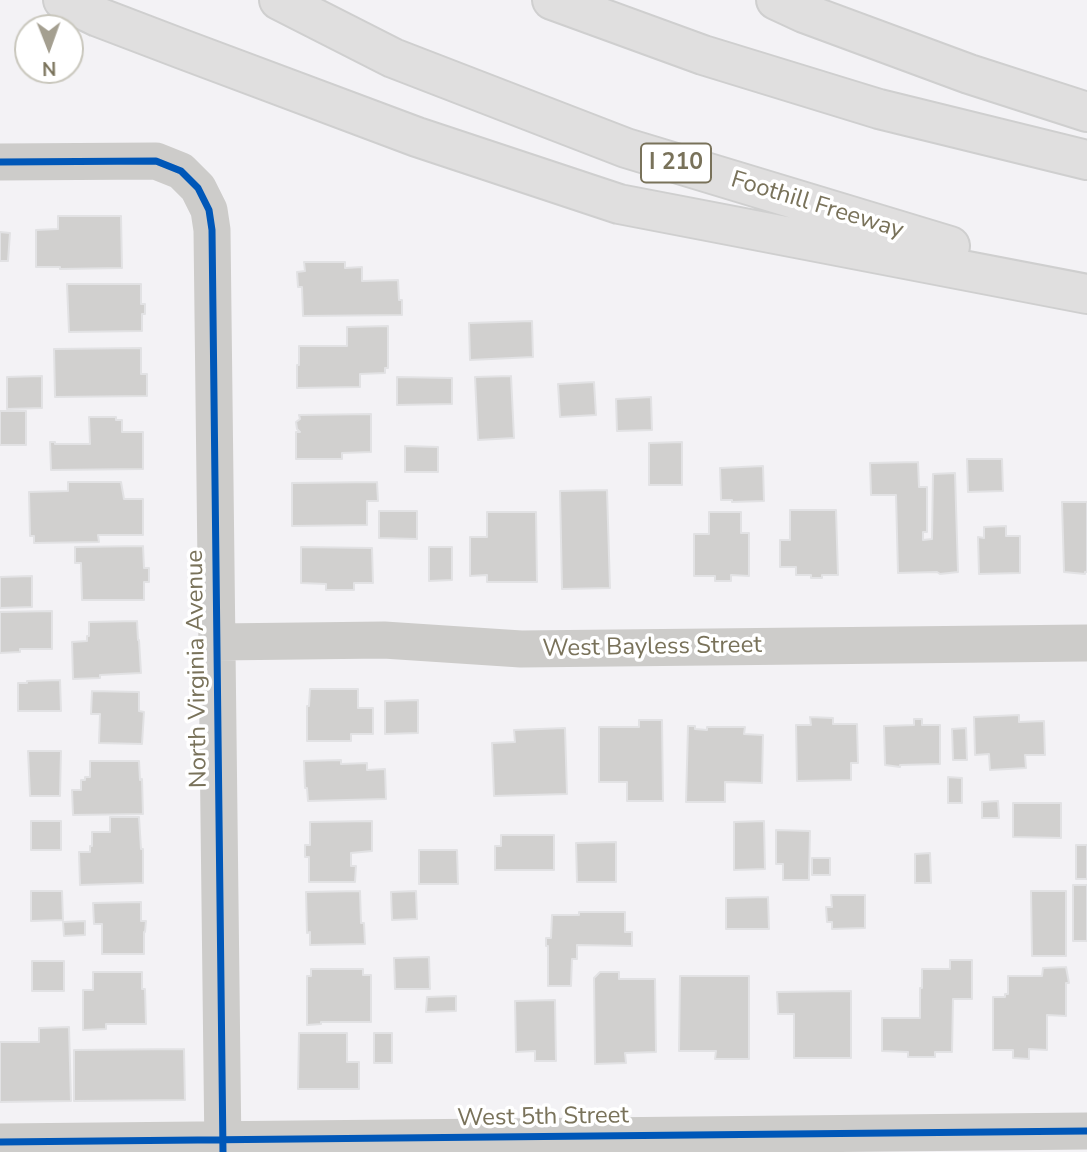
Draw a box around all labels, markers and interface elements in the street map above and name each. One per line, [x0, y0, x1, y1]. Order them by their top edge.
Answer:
north arrow [14, 14, 84, 84]
text: N [42, 55, 57, 81]
road number: I 210 [641, 144, 711, 182]
street label: Foothill Freeway [727, 166, 907, 246]
street label: North Virginia Avenue [182, 550, 214, 788]
street label: West Bayless Street [542, 632, 762, 664]
street label: West 5th Street [457, 1102, 629, 1134]

